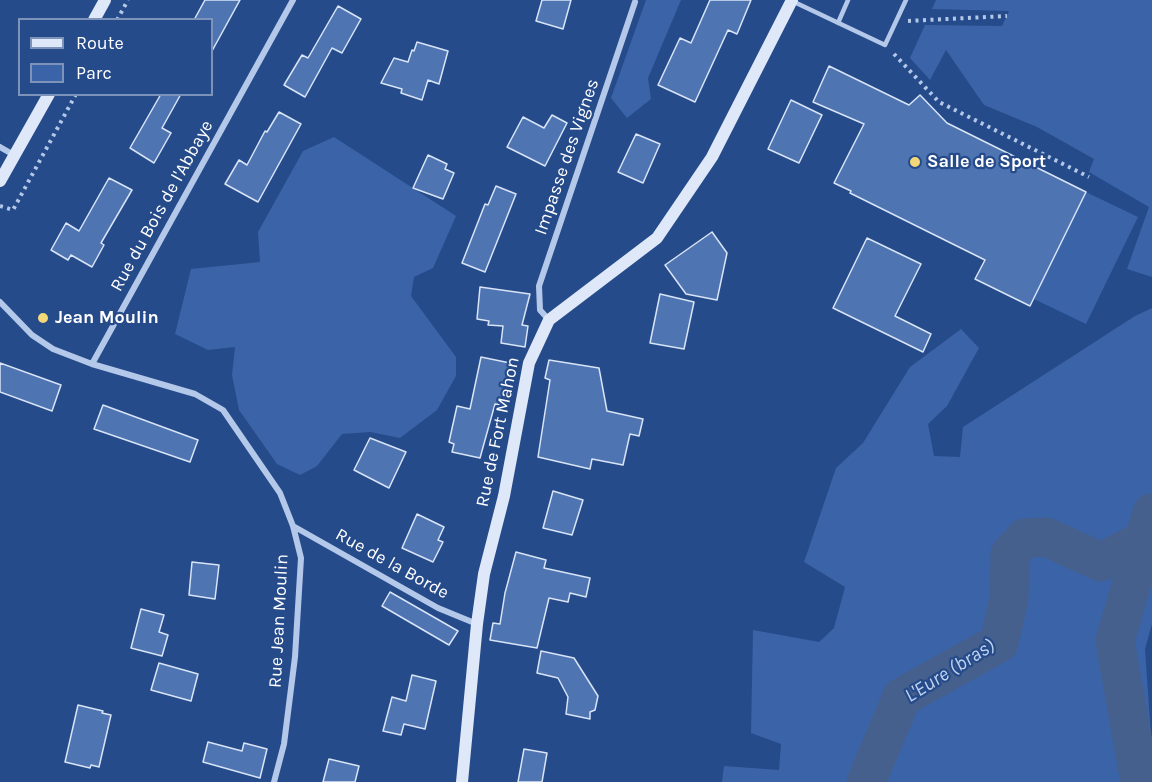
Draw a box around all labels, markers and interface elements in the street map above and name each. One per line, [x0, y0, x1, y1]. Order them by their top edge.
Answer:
legend [18, 18, 213, 96]
text: Route [76, 32, 124, 54]
text: Parc [76, 62, 112, 84]
street label: Impasse des Vignes [530, 76, 604, 238]
street label: Rue du Bois de l'Abbaye [106, 117, 218, 295]
place label: Salle de Sport [927, 151, 1046, 173]
marker: Salle de Sport [908, 155, 922, 169]
place label: Jean Moulin [55, 307, 159, 329]
marker: Jean Moulin [36, 311, 50, 325]
street label: Rue de Fort Mahon [472, 355, 524, 509]
street label: Rue de la Borde [332, 524, 452, 604]
street label: Rue Jean Moulin [265, 553, 293, 689]
water label: L'Eure (bras) [900, 634, 1000, 708]

